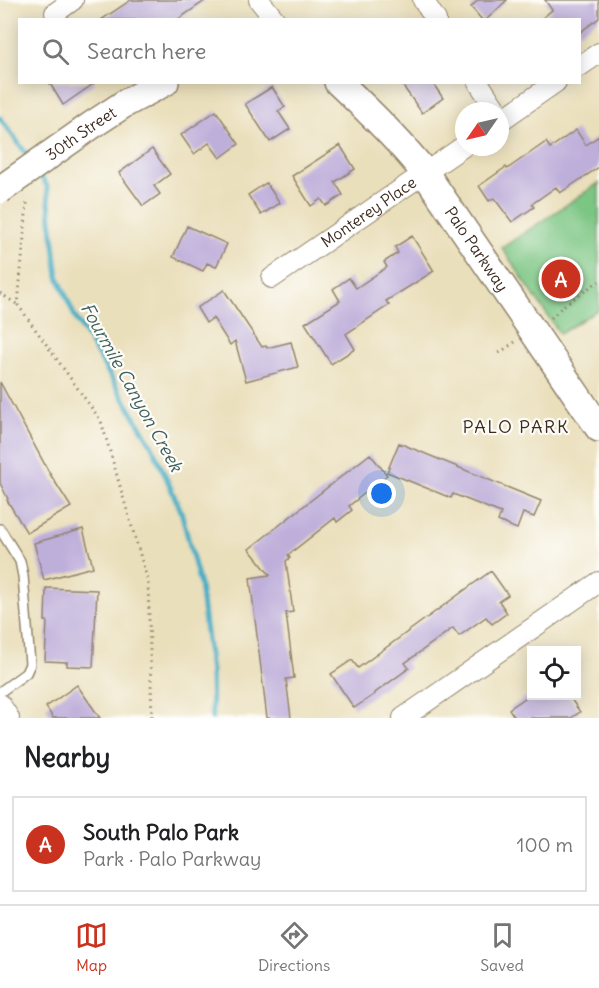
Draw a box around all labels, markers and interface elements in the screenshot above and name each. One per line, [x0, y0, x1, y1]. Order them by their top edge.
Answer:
search box [18, 18, 581, 84]
icon: search [39, 35, 72, 68]
text: Search here [87, 37, 206, 65]
street label: 30th Street [42, 102, 120, 164]
north arrow [455, 102, 509, 156]
street label: Monterey Place [317, 172, 420, 251]
street label: Palo Parkway [441, 203, 513, 295]
pin: A [542, 256, 580, 302]
water label: Fourmile Canyon Creek [76, 298, 189, 477]
district label: PALO PARK [462, 415, 570, 438]
your location [367, 479, 396, 508]
map controls [527, 646, 581, 700]
button: locate [527, 646, 581, 700]
text: Nearby [24, 741, 110, 774]
text: South Palo Park [83, 818, 239, 846]
text: A [39, 832, 52, 857]
text: 100 m [516, 832, 573, 857]
text: Park · Palo Parkway [83, 846, 261, 871]
tab: Map [75, 919, 108, 975]
tab: Directions [258, 919, 330, 975]
tab: Saved [480, 919, 524, 975]

